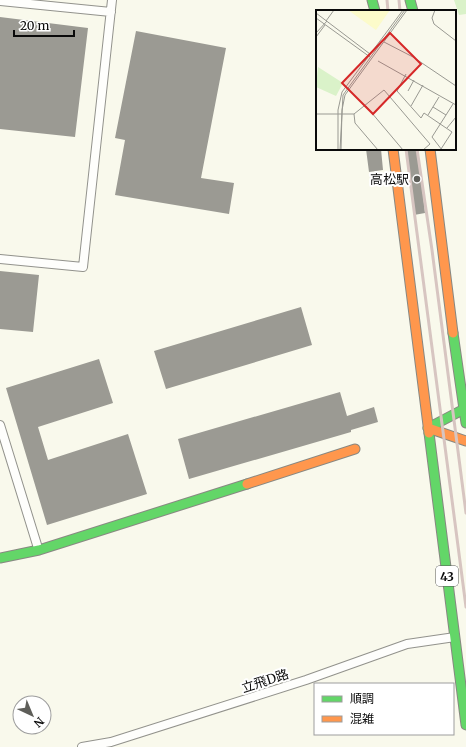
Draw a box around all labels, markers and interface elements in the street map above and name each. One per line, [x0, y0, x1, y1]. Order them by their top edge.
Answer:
inset map [316, 10, 456, 150]
scale bar [14, 12, 74, 38]
text: 20 m [20, 18, 49, 33]
place label: 高松駅 [370, 171, 409, 188]
marker: 高松駅 [412, 174, 422, 184]
road number: 43 [436, 566, 458, 586]
street label: 立飛D路 [239, 665, 291, 697]
legend [314, 683, 454, 735]
text: 順調 [350, 691, 374, 706]
north arrow [12, 695, 52, 735]
text: 混雑 [350, 711, 374, 726]
text: N [31, 714, 47, 730]

